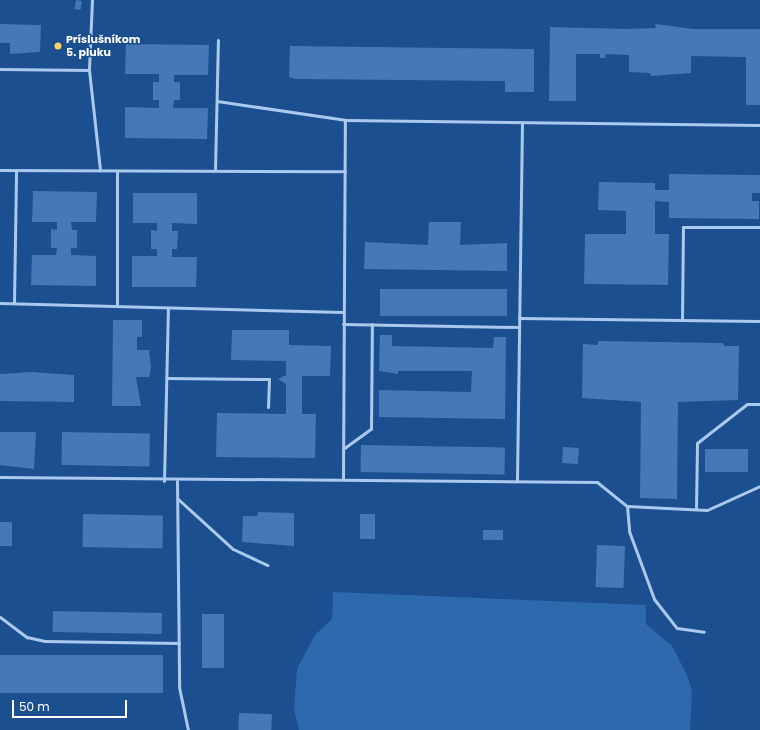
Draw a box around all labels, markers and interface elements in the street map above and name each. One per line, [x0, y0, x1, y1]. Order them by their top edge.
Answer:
place label: Príslušníkom 5. pluku [66, 33, 140, 59]
marker: Príslušníkom 5. pluku [53, 41, 63, 51]
scale bar [14, 692, 129, 718]
text: 50 m [19, 698, 50, 715]

